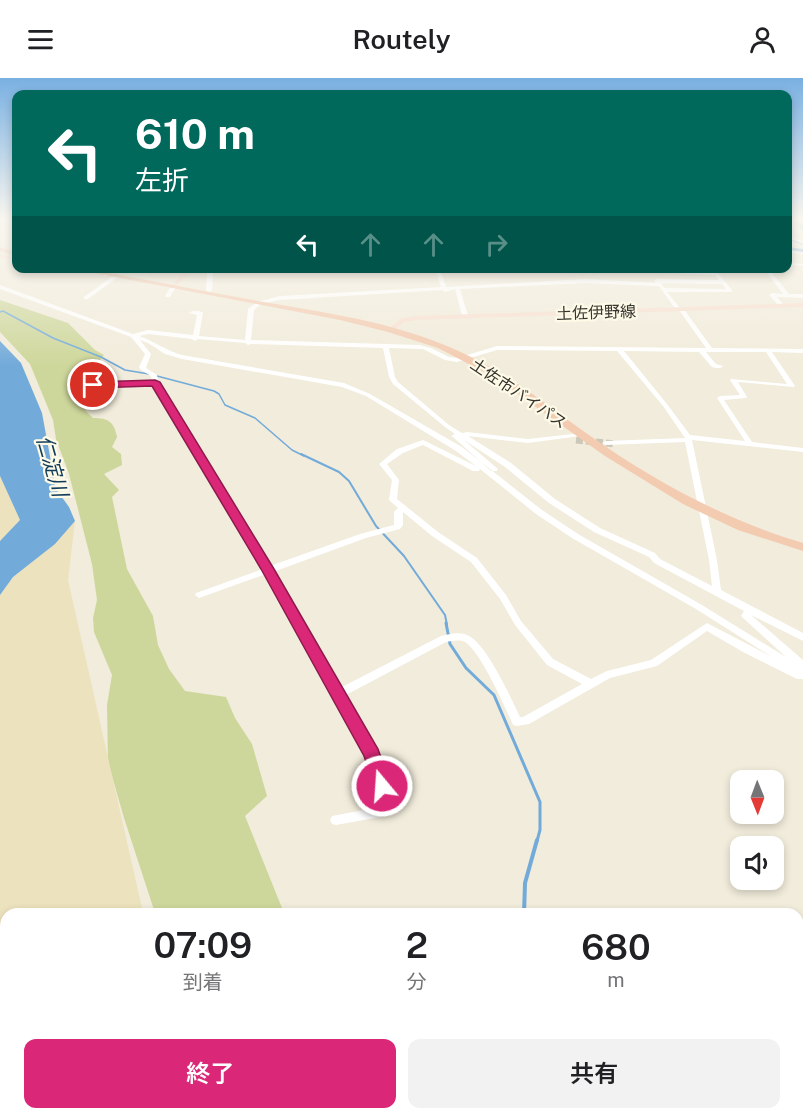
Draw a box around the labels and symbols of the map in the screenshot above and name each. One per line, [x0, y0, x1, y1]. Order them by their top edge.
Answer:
street label: 土佐伊野線 [556, 302, 636, 323]
street label: 土佐市バイパス [467, 354, 570, 433]
pin [67, 359, 118, 410]
water label: 仁淀川 [32, 432, 74, 502]
position arrow [350, 754, 414, 818]
north arrow [730, 770, 784, 824]

